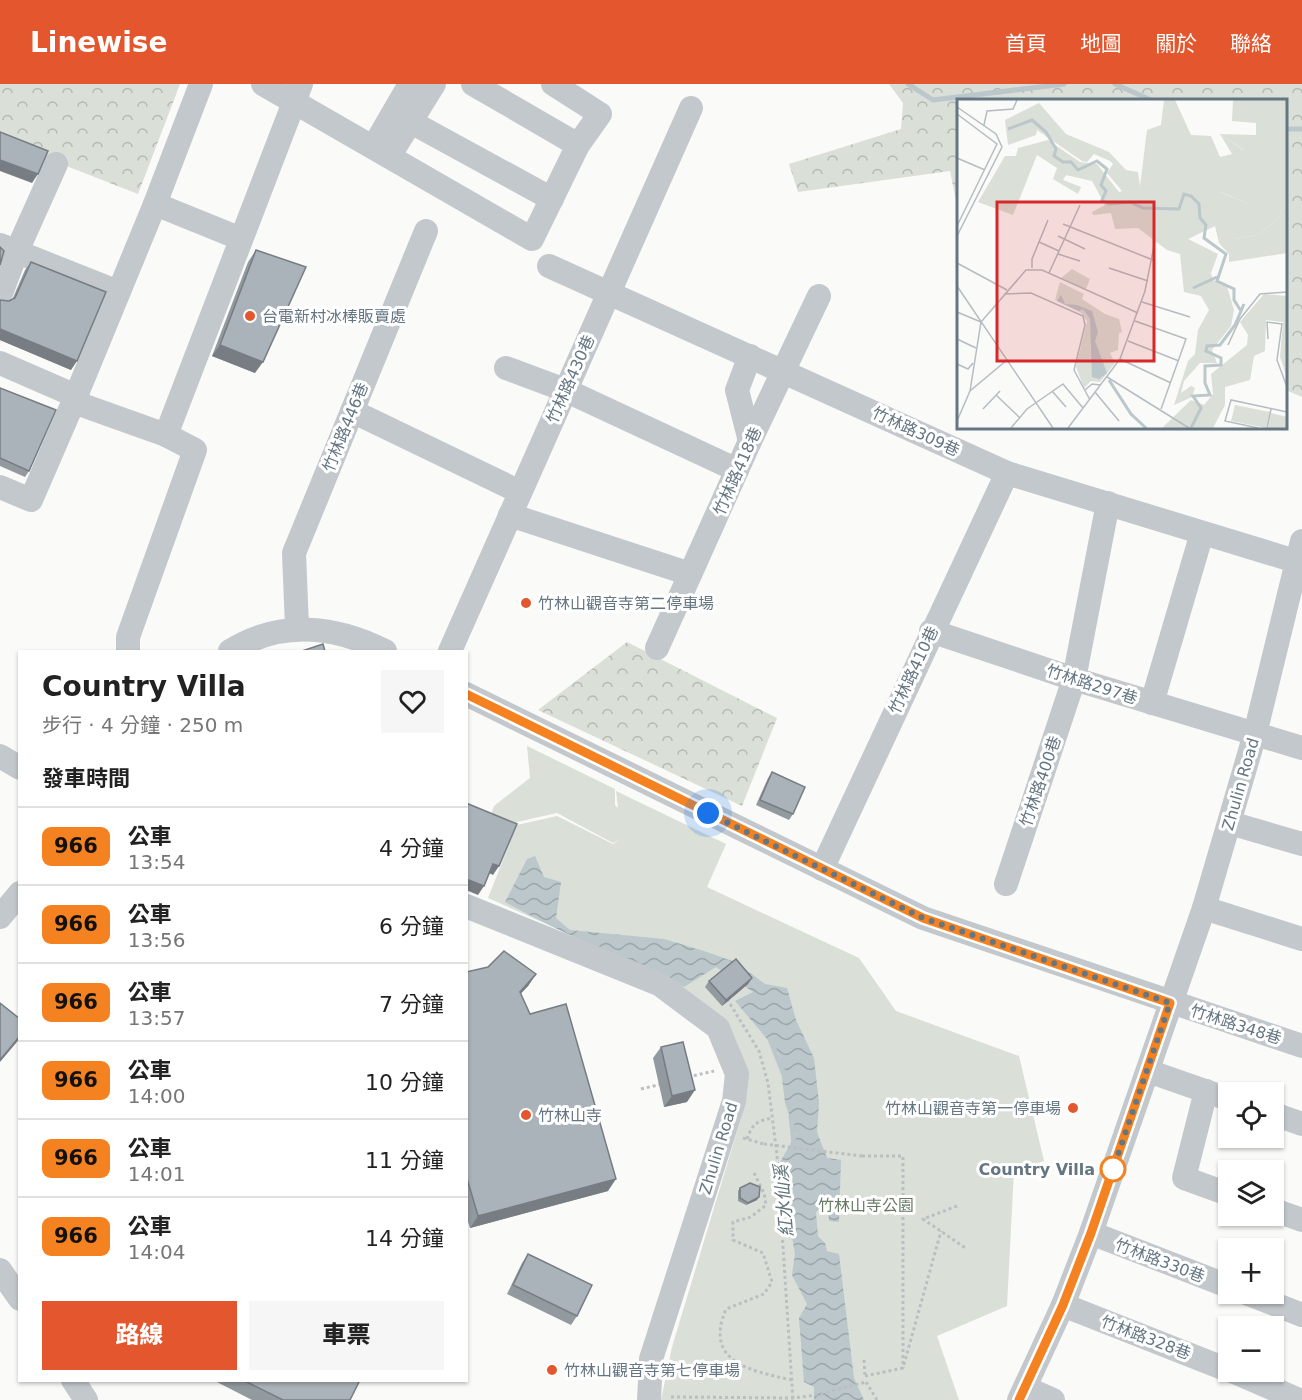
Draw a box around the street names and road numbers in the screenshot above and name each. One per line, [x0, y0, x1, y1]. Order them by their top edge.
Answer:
street label: 竹林路430巷 [543, 332, 598, 426]
street label: 竹林路446巷 [319, 380, 372, 475]
street label: 竹林路309巷 [869, 403, 963, 460]
street label: 竹林路418巷 [710, 424, 765, 518]
street label: 竹林路410巷 [885, 623, 942, 717]
street label: 竹林路297巷 [1044, 661, 1140, 708]
street label: 竹林路400巷 [1016, 733, 1065, 829]
street label: Zhulin Road [1218, 736, 1263, 833]
street label: 竹林路348巷 [1188, 1001, 1284, 1048]
street label: Zhulin Road [695, 1100, 742, 1197]
street label: 竹林路330巷 [1112, 1235, 1207, 1286]
street label: 竹林路328巷 [1098, 1312, 1193, 1363]

